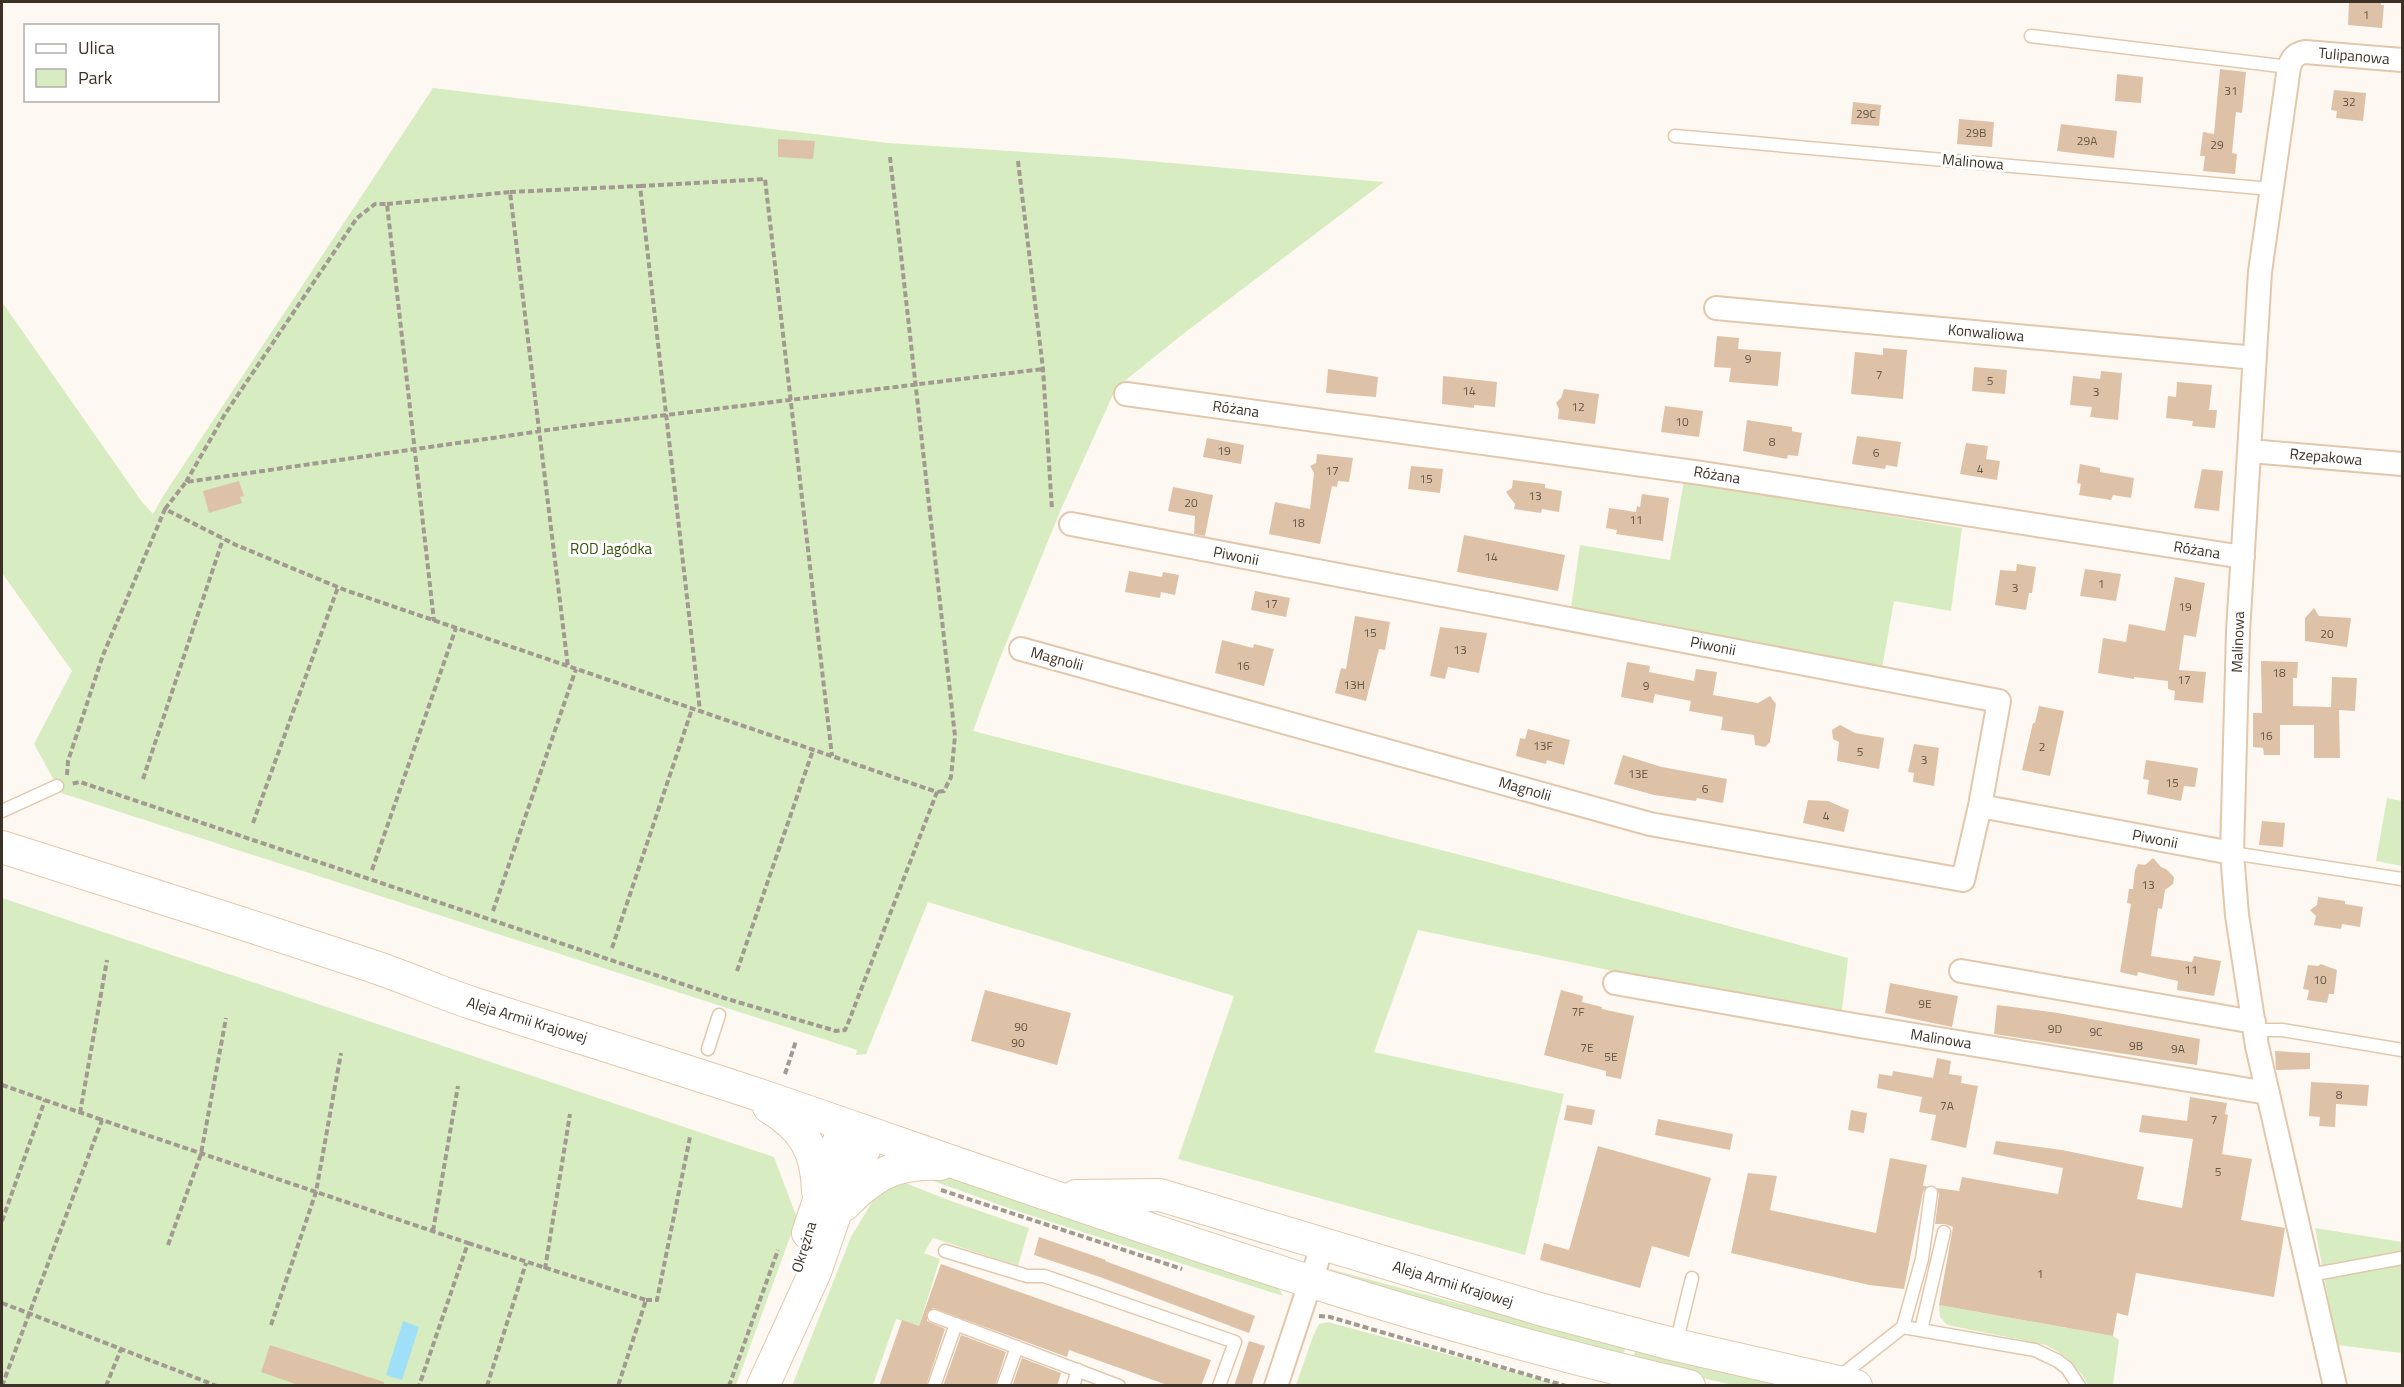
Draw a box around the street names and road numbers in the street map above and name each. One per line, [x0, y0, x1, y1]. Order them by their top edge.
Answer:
street label: Tulipanowa [2317, 41, 2391, 70]
street label: Malinowa [1941, 147, 2005, 176]
street label: Konwaliowa [1947, 318, 2026, 347]
street label: Różana [1211, 394, 1261, 423]
street label: Rzepakowa [2289, 442, 2364, 471]
street label: Różana [1692, 459, 1743, 490]
street label: Różana [2172, 534, 2223, 565]
street label: Piwonii [1211, 540, 1261, 571]
street label: Malinowa [2225, 610, 2250, 673]
street label: Piwonii [1688, 630, 1738, 661]
street label: Magnolii [1028, 640, 1086, 677]
street label: Magnolii [1496, 770, 1554, 807]
street label: Piwonii [2130, 823, 2180, 854]
street label: Aleja Armii Krajowej [464, 990, 590, 1049]
street label: Malinowa [1909, 1022, 1974, 1055]
street label: Okrężna [785, 1218, 822, 1275]
street label: Aleja Armii Krajowej [1390, 1254, 1516, 1313]

